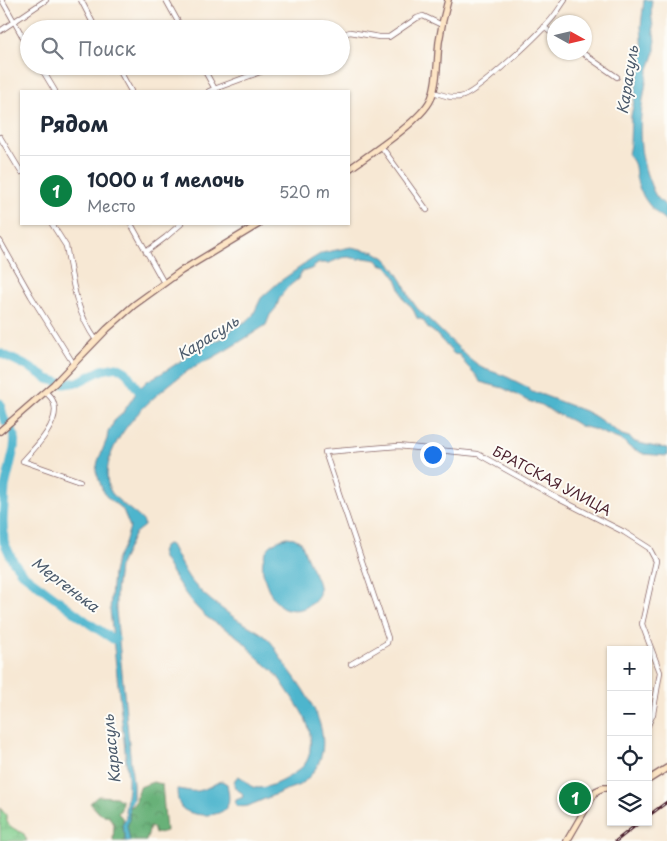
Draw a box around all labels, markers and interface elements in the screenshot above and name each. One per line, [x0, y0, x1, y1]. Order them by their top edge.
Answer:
north arrow [547, 15, 592, 60]
search box [20, 20, 350, 75]
icon: search [38, 34, 66, 62]
text: Поиск [78, 34, 136, 62]
water label: Карасуль [610, 43, 643, 116]
text: Рядом [40, 107, 108, 139]
text: 1000 и 1 мелочь [87, 165, 244, 193]
text: 1 [52, 179, 60, 203]
text: 520 m [279, 179, 330, 203]
text: Место [87, 193, 136, 217]
water label: Карасуль [172, 308, 244, 365]
street label: БРАТСКАЯ УЛИЦА [489, 440, 616, 521]
your location [420, 442, 446, 468]
water label: Мергенька [27, 551, 105, 617]
map controls [607, 646, 652, 826]
button: + [607, 646, 652, 691]
button: − [607, 691, 652, 736]
water label: Карасуль [95, 712, 126, 785]
button: locate [607, 736, 652, 781]
pin: 1 [559, 779, 591, 817]
button: layers [607, 781, 652, 826]

